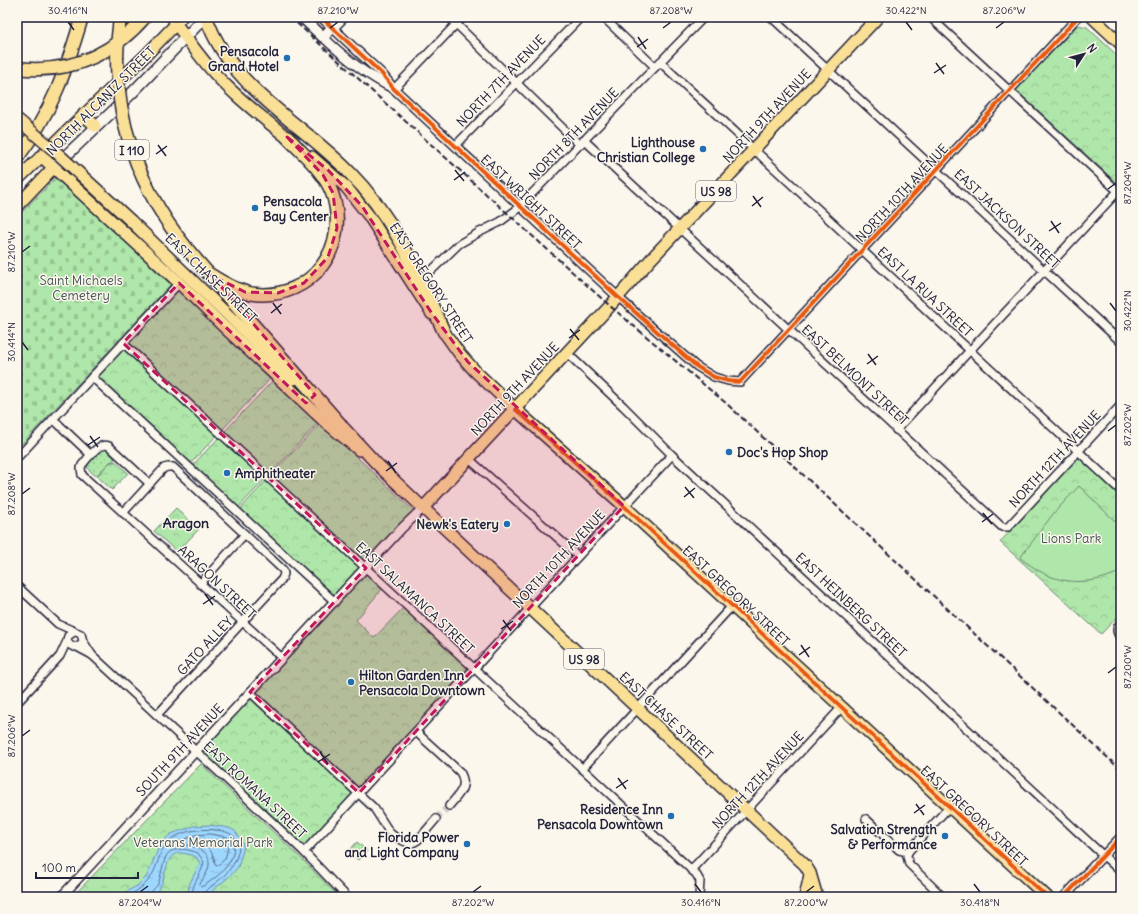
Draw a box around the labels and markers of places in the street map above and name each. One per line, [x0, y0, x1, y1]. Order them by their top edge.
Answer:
place label: Pensacola Grand Hotel [208, 43, 280, 75]
marker: Pensacola Grand Hotel [282, 53, 292, 63]
place label: Lighthouse Christian College [597, 134, 695, 166]
marker: Lighthouse Christian College [698, 144, 708, 154]
place label: Pensacola Bay Center [263, 193, 329, 225]
marker: Pensacola Bay Center [250, 203, 260, 213]
place label: Doc's Hop Shop [737, 444, 829, 461]
marker: Doc's Hop Shop [724, 447, 734, 457]
place label: Amphitheater [235, 465, 316, 482]
marker: Amphitheater [222, 468, 232, 478]
place label: Newk's Eatery [416, 516, 499, 533]
marker: Newk's Eatery [502, 519, 512, 529]
place label: Hilton Garden Inn Pensacola Downtown [359, 667, 485, 699]
marker: Hilton Garden Inn Pensacola Downtown [346, 677, 356, 687]
place label: Residence Inn Pensacola Downtown [537, 801, 663, 833]
marker: Residence Inn Pensacola Downtown [666, 811, 676, 821]
place label: Salvation Strength & Performance [831, 821, 937, 853]
place label: Florida Power and Light Company [344, 829, 460, 861]
marker: Salvation Strength & Performance [940, 831, 950, 841]
marker: Florida Power and Light Company [462, 839, 472, 849]

